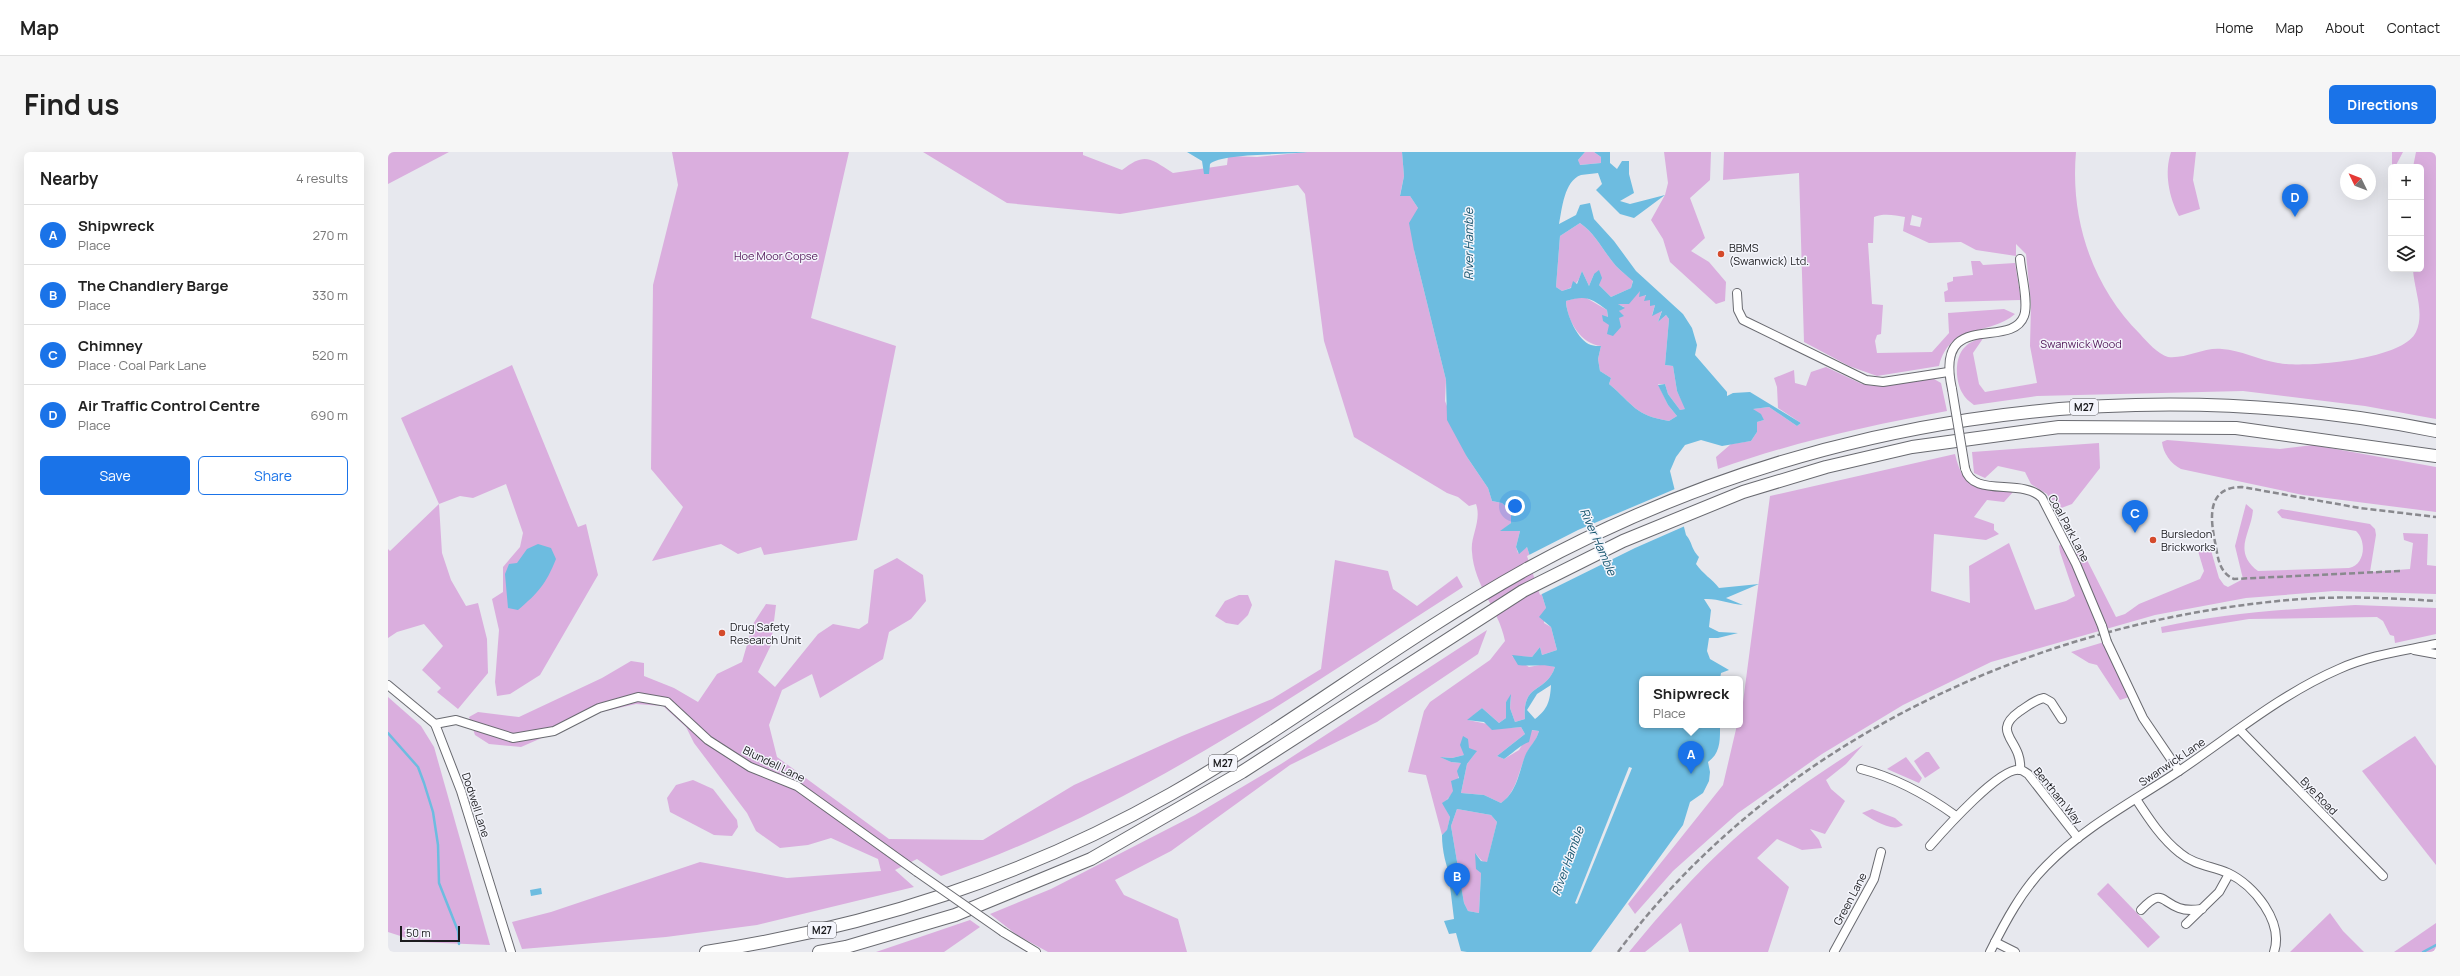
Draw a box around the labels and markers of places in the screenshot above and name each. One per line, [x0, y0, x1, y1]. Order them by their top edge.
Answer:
pin: D [2282, 184, 2308, 217]
place label: BBMS (Swanwick) Ltd. [1729, 240, 1809, 268]
marker: BBMS (Swanwick) Ltd. [1716, 249, 1726, 259]
pin: C [2122, 500, 2148, 533]
place label: Bursledon Brickworks [2161, 526, 2216, 554]
marker: Bursledon Brickworks [2148, 535, 2158, 545]
place label: Drug Safety Research Unit [730, 619, 801, 647]
marker: Drug Safety Research Unit [717, 628, 727, 638]
pin: A [1678, 741, 1704, 774]
pin: B [1444, 863, 1470, 896]

